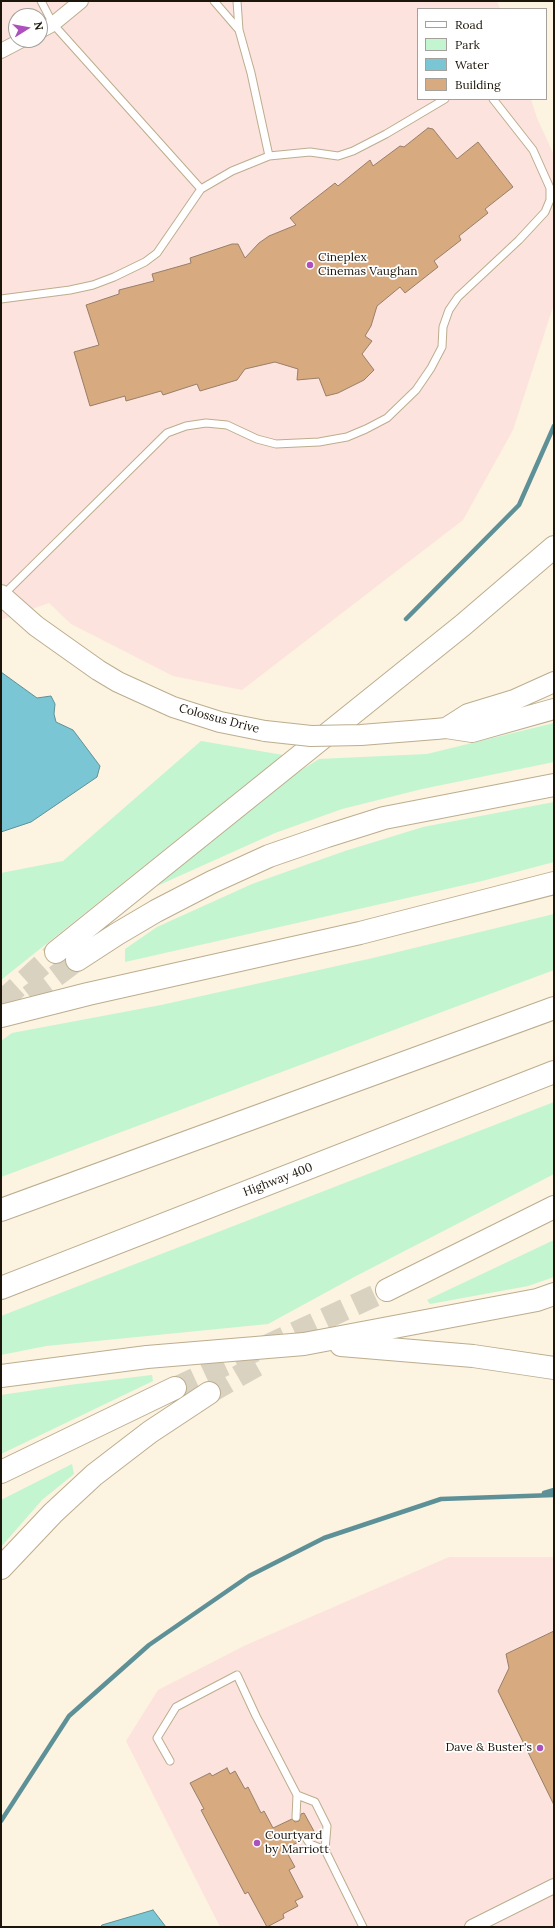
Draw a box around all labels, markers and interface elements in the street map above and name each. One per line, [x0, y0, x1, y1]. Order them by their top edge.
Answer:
north arrow [8, 8, 48, 48]
legend [417, 8, 547, 100]
text: Road [455, 17, 483, 32]
text: N [31, 20, 46, 31]
text: Park [455, 37, 480, 52]
text: Water [455, 57, 489, 72]
text: Building [455, 77, 501, 92]
place label: Cineplex Cinemas Vaughan [318, 251, 418, 279]
marker: Cineplex Cinemas Vaughan [305, 260, 315, 270]
street label: Colossus Drive [177, 701, 261, 737]
street label: Highway 400 [241, 1160, 315, 1200]
place label: Dave & Buster's [445, 1741, 532, 1755]
marker: Dave & Buster's [535, 1743, 545, 1753]
place label: Courtyard by Marriott [265, 1829, 329, 1857]
marker: Courtyard by Marriott [252, 1838, 262, 1848]

